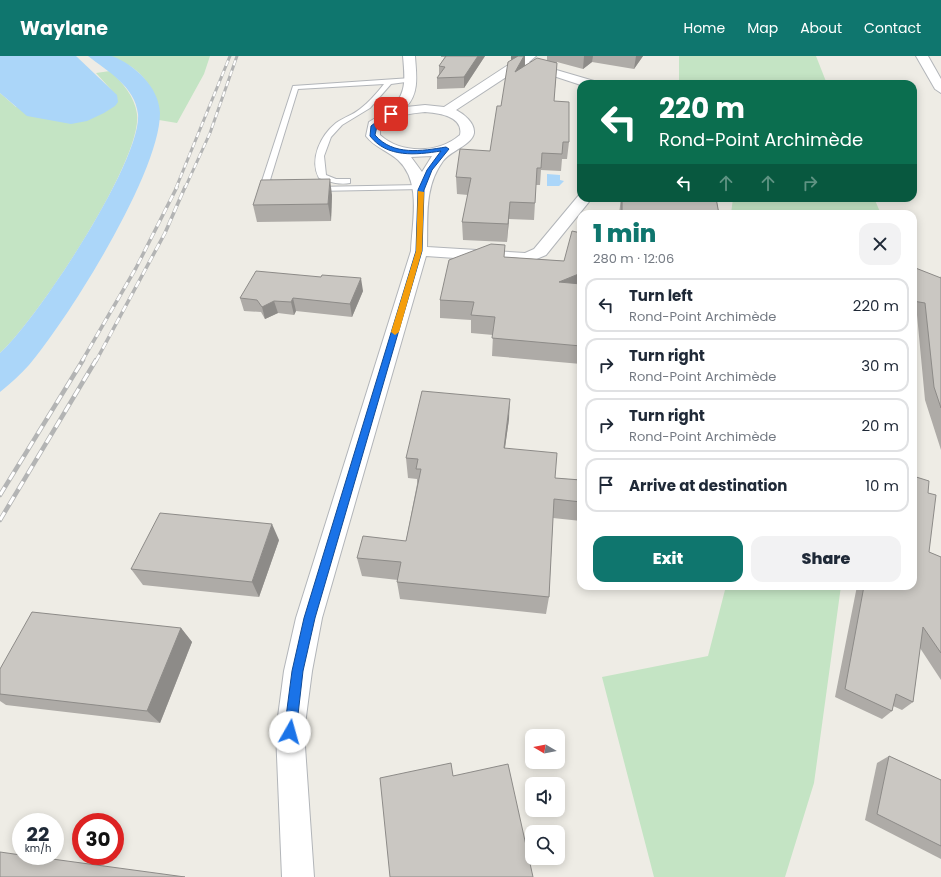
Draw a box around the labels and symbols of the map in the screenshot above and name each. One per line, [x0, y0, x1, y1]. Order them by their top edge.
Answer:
pin [374, 97, 408, 131]
position arrow [269, 711, 311, 753]
north arrow [525, 729, 565, 769]
speed limit sign: 30 [72, 813, 124, 865]

